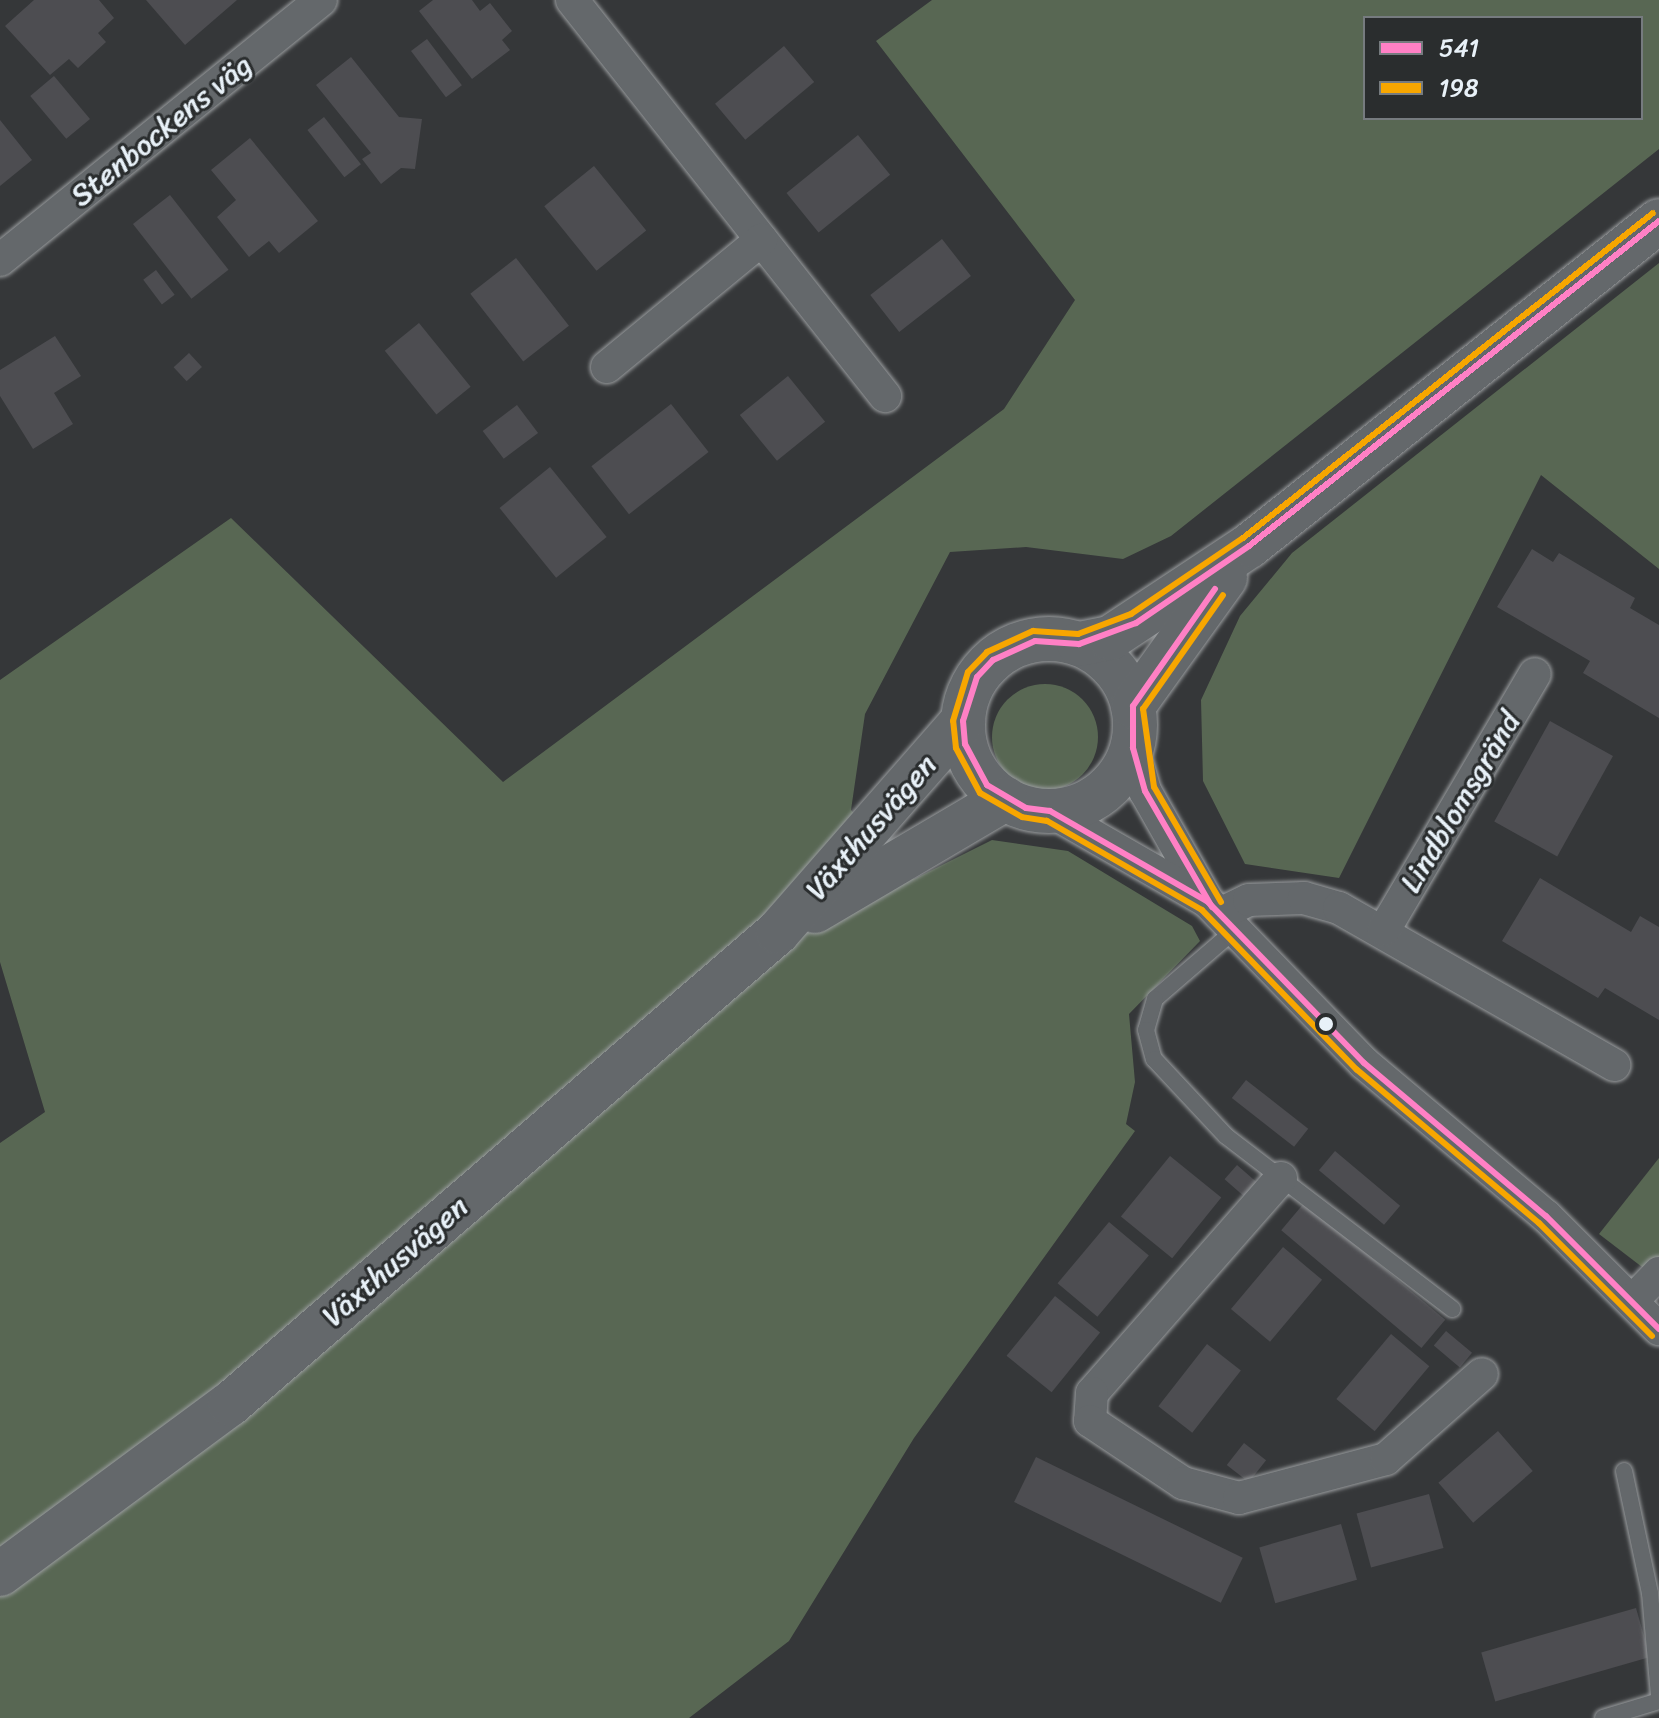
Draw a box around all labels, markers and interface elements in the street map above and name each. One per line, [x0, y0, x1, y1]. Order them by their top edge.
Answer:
legend [1363, 16, 1643, 120]
text: 541 [1439, 27, 1479, 69]
street label: Stenbockens väg [63, 46, 259, 214]
text: 198 [1439, 67, 1479, 109]
street label: Lindblomsgränd [1392, 705, 1528, 899]
street label: Växthusvägen [798, 747, 944, 907]
unlabelled marker [1318, 1016, 1334, 1032]
street label: Växthusvägen [315, 1188, 475, 1334]

